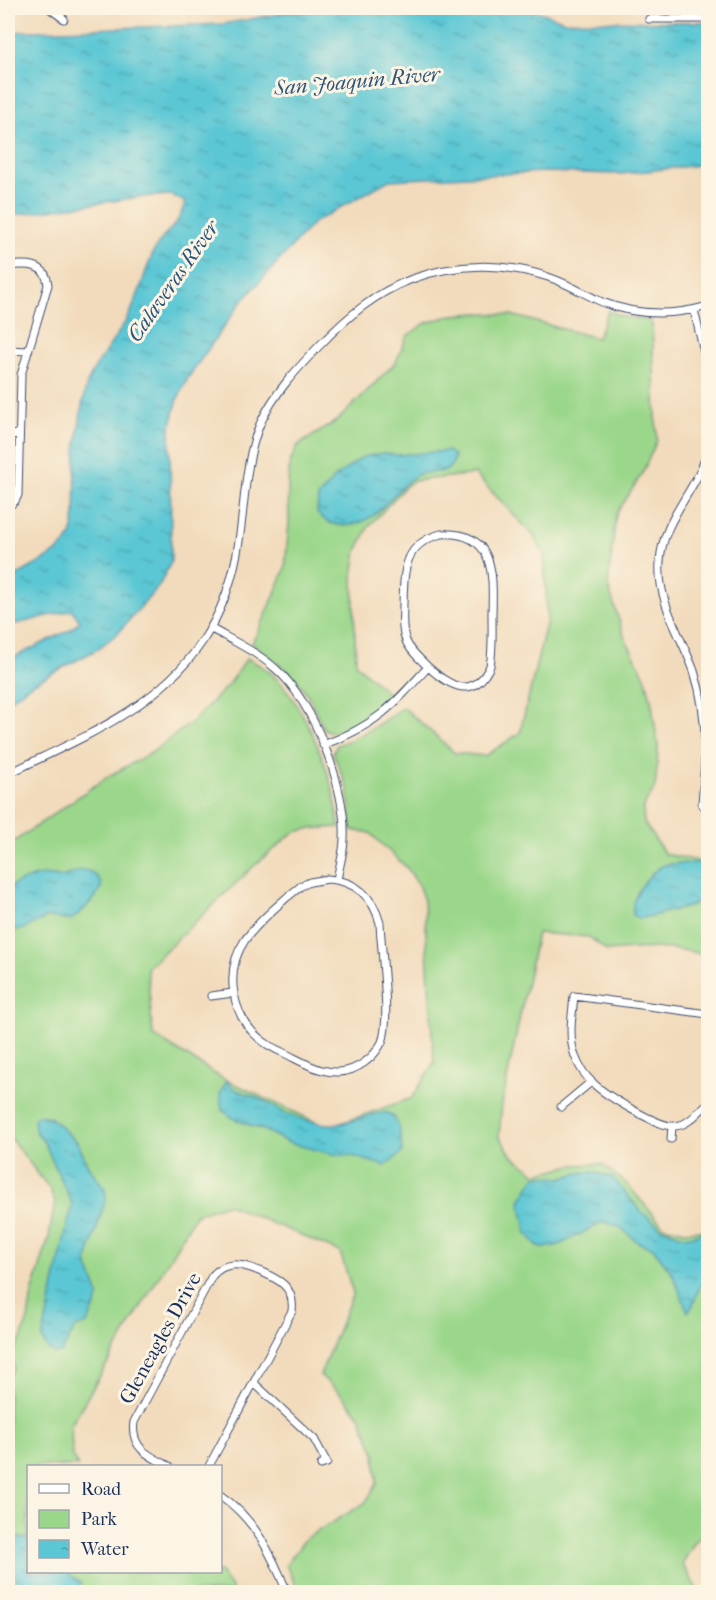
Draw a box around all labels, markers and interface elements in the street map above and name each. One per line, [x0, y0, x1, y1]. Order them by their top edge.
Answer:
water label: San Joaquin River [272, 62, 442, 100]
water label: Calaveras River [122, 214, 225, 346]
street label: Gleneagles Drive [115, 1268, 206, 1408]
legend [27, 1465, 222, 1573]
text: Road [81, 1479, 121, 1500]
text: Park [81, 1509, 118, 1530]
text: Water [80, 1539, 129, 1560]

